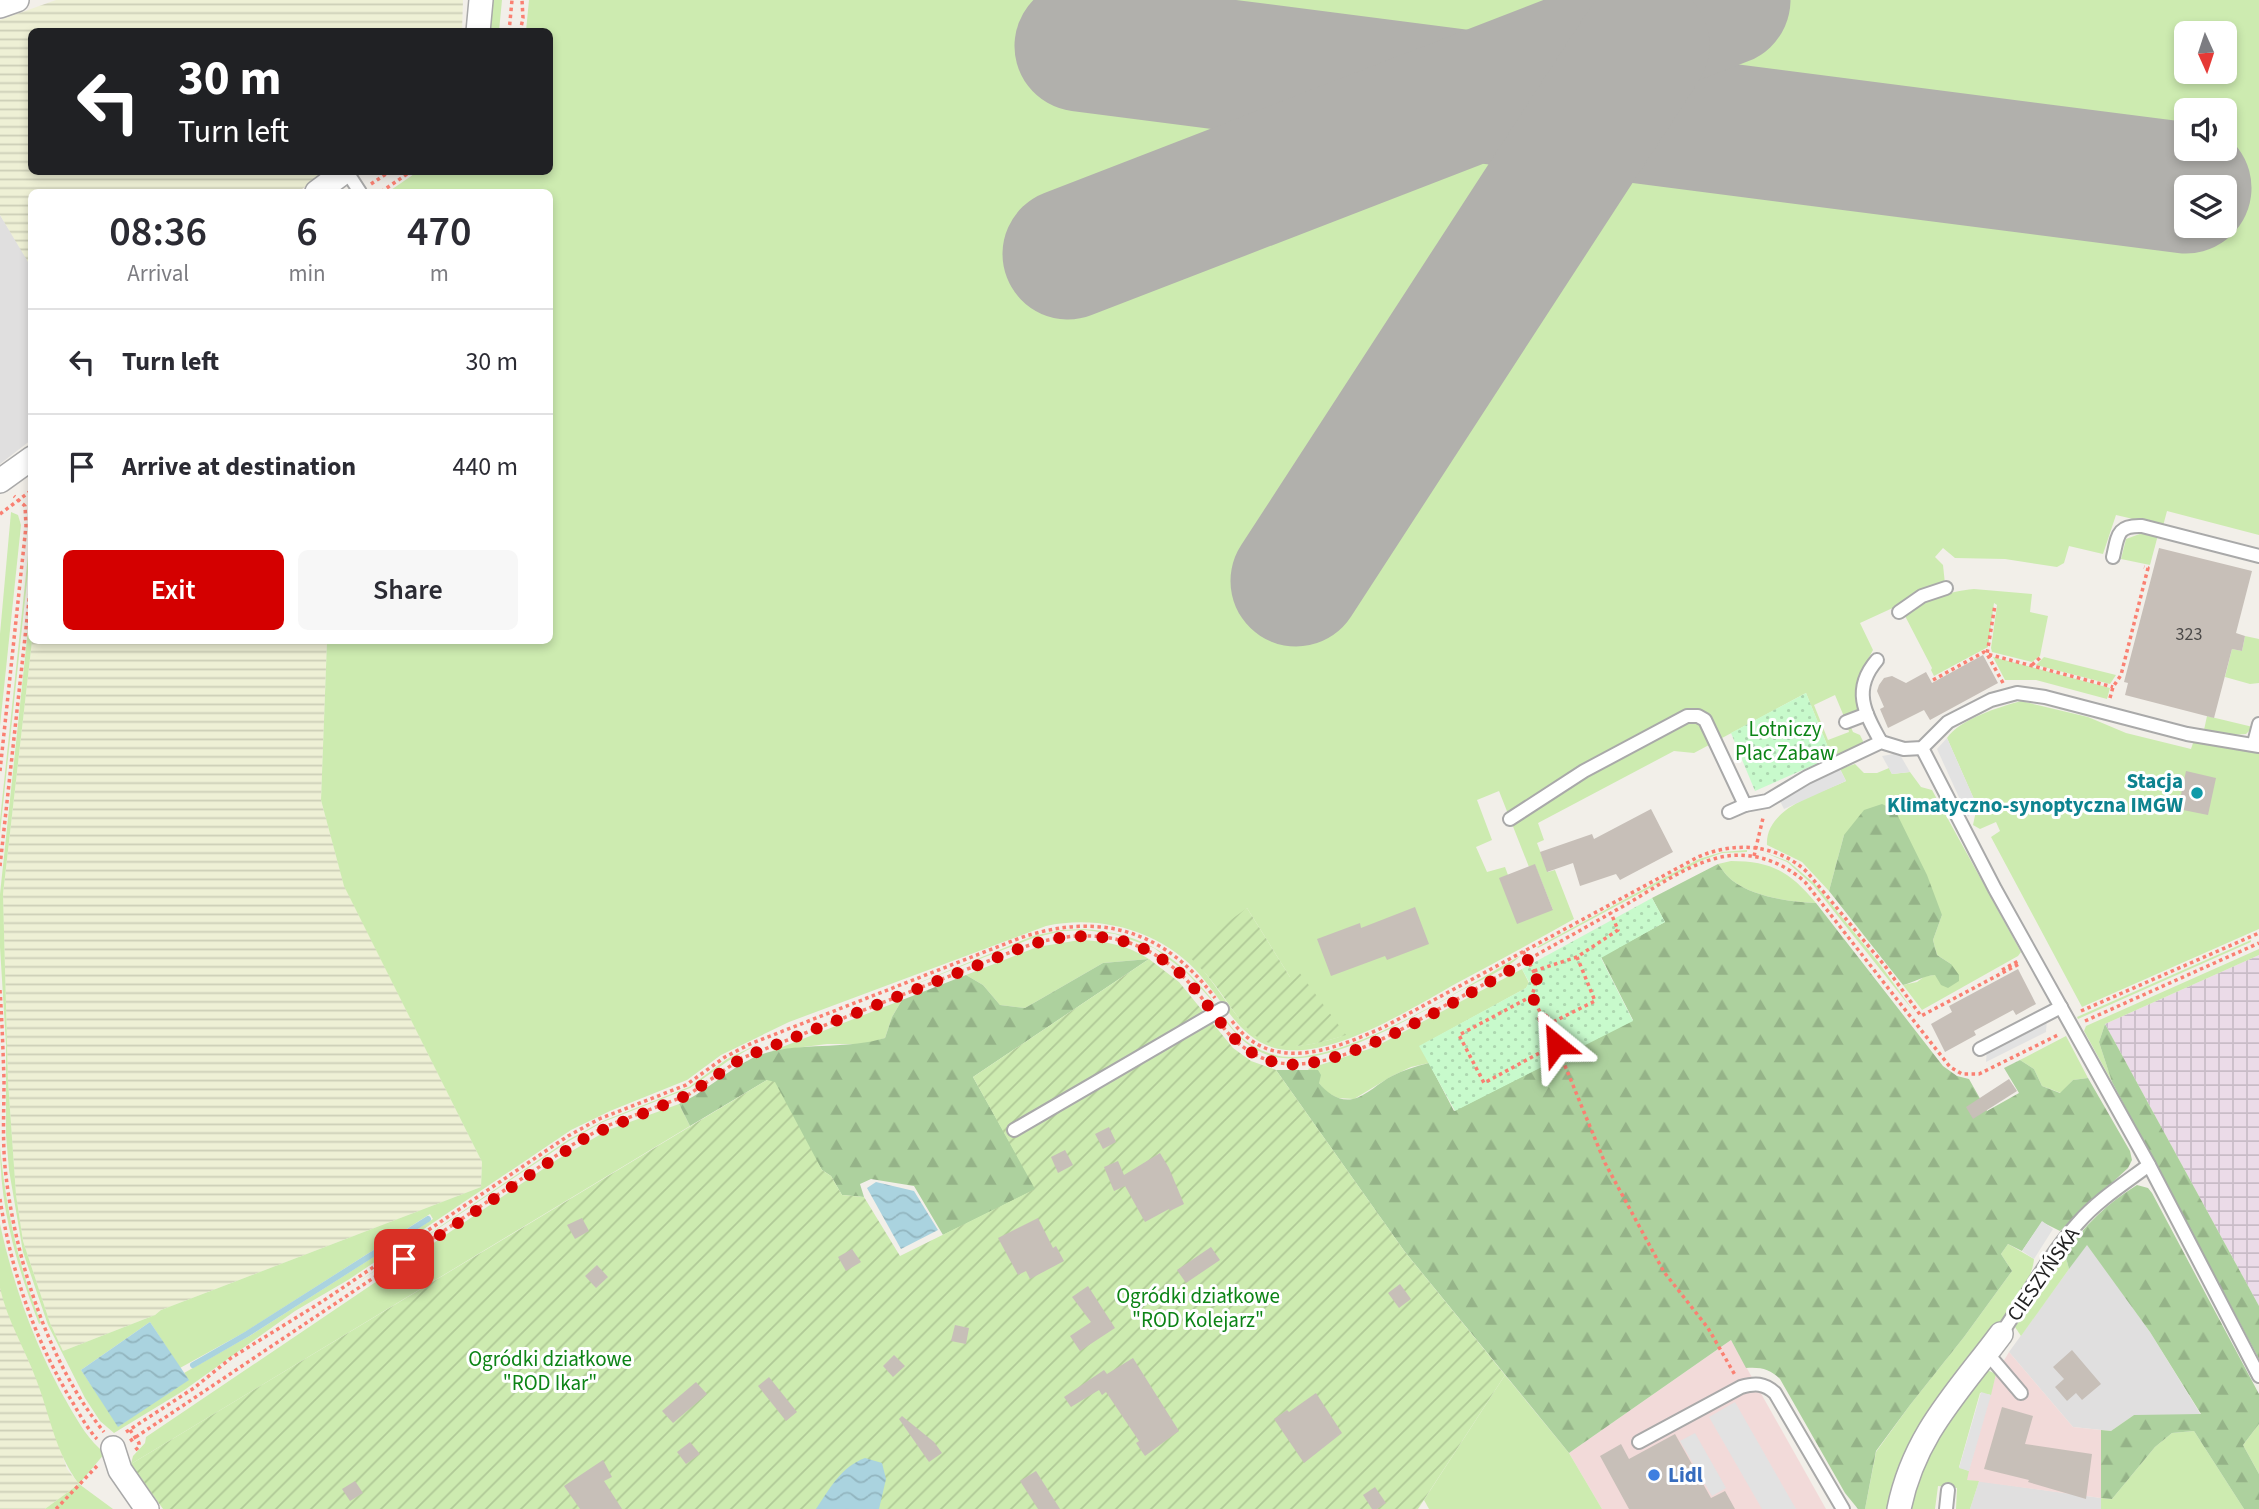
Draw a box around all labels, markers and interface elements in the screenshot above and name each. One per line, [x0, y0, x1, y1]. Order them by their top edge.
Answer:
north arrow [2174, 21, 2236, 84]
map controls [2174, 21, 2237, 238]
text: 30 m [178, 44, 282, 114]
icon: left [63, 56, 154, 147]
button: sound [2174, 98, 2237, 161]
text: Turn left [178, 109, 289, 155]
button: layers [2174, 175, 2237, 238]
text: 08:36 [109, 202, 207, 262]
text: 6 [296, 202, 318, 262]
text: 470 [407, 202, 472, 262]
text: Arrival [127, 257, 189, 290]
text: min [288, 257, 326, 290]
text: m [430, 257, 449, 290]
icon: left [63, 343, 101, 381]
text: Turn left [122, 343, 219, 380]
text: 30 m [465, 343, 518, 380]
icon: arrive [63, 448, 101, 486]
text: Arrive at destination [122, 448, 356, 485]
text: 440 m [452, 448, 518, 485]
button: Exit [63, 550, 284, 630]
button: Share [298, 550, 518, 630]
house number: 323 [2176, 622, 2202, 647]
park label: Lotniczy Plac Zabaw [1735, 714, 1835, 768]
place label: Stacja Klimatyczno-synoptyczna IMGW [1887, 766, 2183, 820]
marker: Stacja Klimatyczno-synoptyczna IMGW [2189, 785, 2205, 801]
position arrow [1519, 1007, 1593, 1081]
street label: CIESZYŃSKA [1999, 1220, 2087, 1327]
pin [374, 1229, 434, 1289]
icon: arrive [385, 1240, 423, 1278]
park label: Ogródki działkowe "ROD Kolejarz" [1116, 1281, 1280, 1335]
park label: Ogródki działkowe "ROD Ikar" [468, 1344, 632, 1398]
place label: Lidl [1668, 1460, 1703, 1490]
marker: Lidl [1646, 1467, 1662, 1483]

